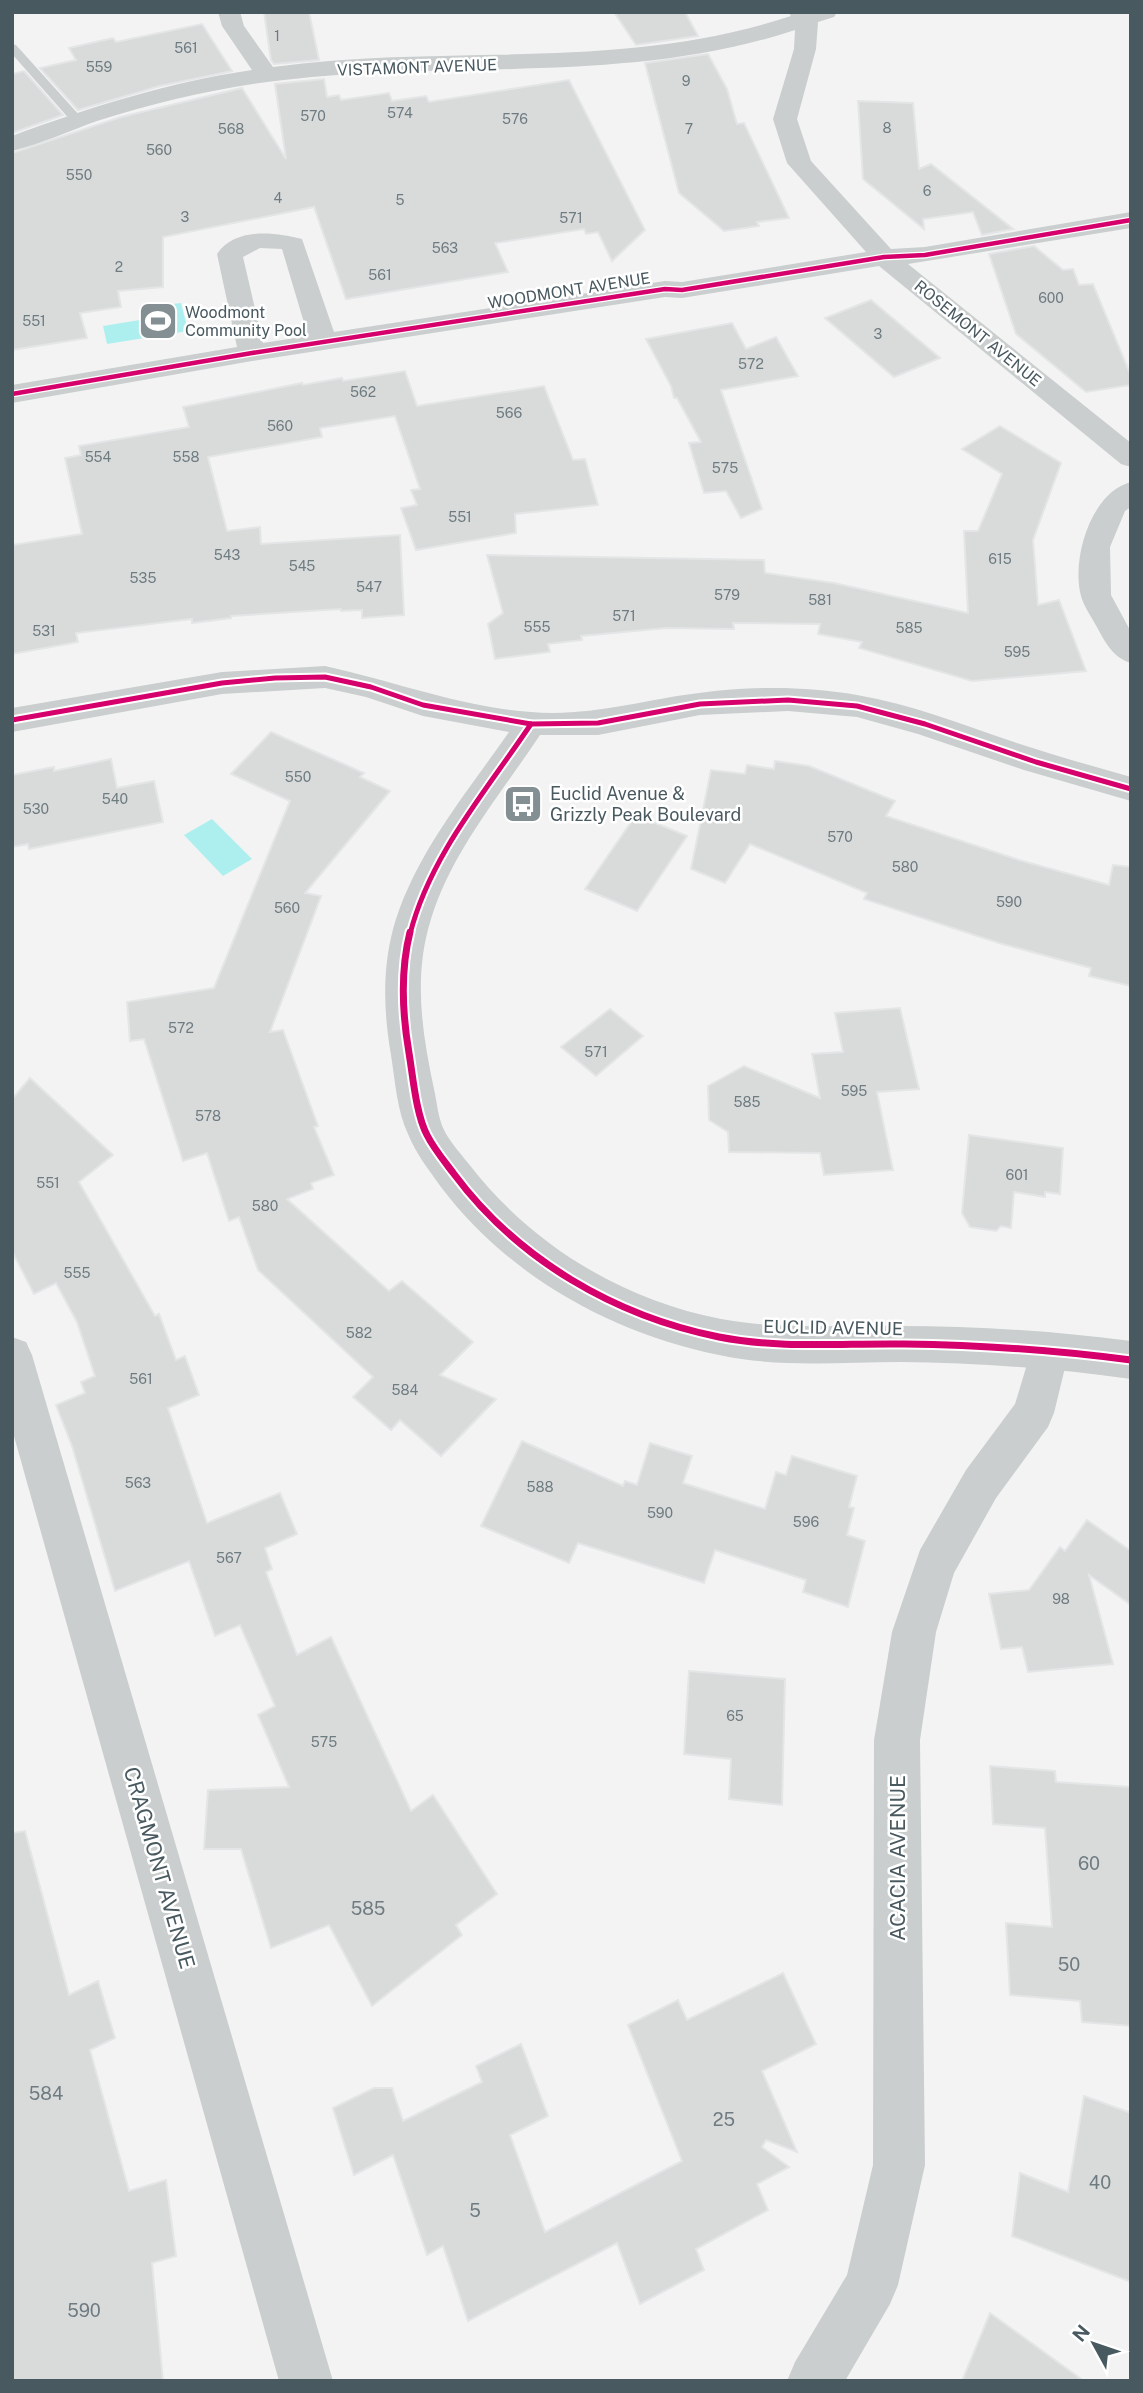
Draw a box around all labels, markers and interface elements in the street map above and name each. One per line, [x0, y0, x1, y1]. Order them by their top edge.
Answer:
house number: 1 [274, 28, 280, 44]
house number: 561 [174, 40, 198, 56]
street label: VISTAMONT AVENUE [337, 55, 497, 80]
house number: 559 [86, 59, 113, 75]
house number: 9 [682, 73, 691, 89]
house number: 574 [387, 105, 413, 121]
house number: 570 [300, 108, 326, 124]
house number: 576 [502, 111, 528, 127]
house number: 8 [882, 120, 892, 136]
house number: 568 [218, 121, 244, 137]
house number: 7 [685, 121, 693, 137]
house number: 560 [146, 142, 172, 158]
house number: 550 [66, 167, 92, 183]
house number: 6 [923, 183, 932, 199]
house number: 4 [274, 190, 283, 206]
house number: 5 [396, 192, 405, 208]
house number: 3 [181, 209, 190, 225]
house number: 571 [559, 210, 583, 226]
house number: 563 [432, 240, 458, 256]
house number: 2 [115, 259, 123, 275]
house number: 561 [368, 267, 392, 283]
street label: WOODMONT AVENUE [486, 268, 652, 313]
street label: ROSEMONT AVENUE [910, 276, 1045, 390]
house number: 600 [1038, 290, 1064, 306]
sports icon: Woodmont Community Pool [137, 300, 179, 342]
place label: Woodmont Community Pool [185, 303, 307, 340]
house number: 551 [22, 313, 46, 329]
house number: 3 [874, 326, 883, 342]
house number: 572 [738, 356, 764, 372]
house number: 562 [350, 384, 376, 400]
house number: 566 [496, 405, 522, 421]
house number: 560 [267, 418, 293, 434]
house number: 554 [85, 449, 112, 465]
house number: 558 [173, 449, 200, 465]
house number: 575 [712, 460, 738, 476]
house number: 551 [448, 509, 472, 525]
house number: 543 [214, 547, 240, 563]
house number: 615 [988, 551, 1012, 567]
house number: 545 [289, 558, 315, 574]
house number: 535 [130, 570, 156, 586]
house number: 547 [356, 579, 382, 595]
house number: 579 [714, 587, 740, 603]
house number: 581 [808, 592, 832, 608]
house number: 571 [612, 608, 636, 624]
house number: 555 [524, 619, 550, 635]
house number: 585 [896, 620, 923, 636]
house number: 531 [32, 623, 56, 639]
house number: 595 [1004, 644, 1030, 660]
house number: 550 [285, 769, 311, 785]
bus stop icon: Euclid Avenue & Grizzly Peak Boulevard [502, 783, 544, 825]
place label: Euclid Avenue & Grizzly Peak Boulevard [550, 783, 741, 825]
house number: 540 [102, 791, 128, 807]
house number: 530 [23, 801, 49, 817]
house number: 570 [827, 829, 853, 845]
house number: 580 [892, 859, 918, 875]
house number: 590 [996, 894, 1022, 910]
house number: 560 [274, 900, 300, 916]
house number: 572 [168, 1020, 194, 1036]
house number: 571 [584, 1044, 608, 1060]
house number: 595 [841, 1083, 867, 1099]
house number: 585 [734, 1094, 761, 1110]
house number: 578 [195, 1108, 221, 1124]
house number: 601 [1006, 1167, 1028, 1183]
house number: 551 [36, 1175, 60, 1191]
house number: 580 [252, 1198, 278, 1214]
house number: 555 [64, 1265, 90, 1281]
street label: EUCLID AVENUE [763, 1316, 903, 1339]
house number: 582 [346, 1325, 372, 1341]
house number: 561 [129, 1371, 153, 1387]
house number: 584 [392, 1382, 419, 1398]
house number: 563 [125, 1475, 151, 1491]
house number: 588 [526, 1479, 554, 1495]
house number: 590 [647, 1505, 673, 1521]
house number: 596 [793, 1514, 819, 1530]
house number: 567 [216, 1550, 242, 1566]
house number: 98 [1052, 1591, 1070, 1607]
house number: 65 [726, 1708, 744, 1724]
house number: 575 [311, 1734, 337, 1750]
street label: CRAGMONT AVENUE [119, 1764, 200, 1972]
street label: ACACIA AVENUE [885, 1775, 910, 1941]
house number: 60 [1078, 1853, 1100, 1874]
house number: 585 [351, 1898, 385, 1919]
house number: 50 [1058, 1954, 1080, 1975]
house number: 584 [29, 2083, 63, 2104]
house number: 25 [713, 2109, 735, 2130]
house number: 40 [1089, 2172, 1111, 2193]
house number: 5 [469, 2200, 481, 2221]
house number: 590 [67, 2300, 101, 2321]
north arrow [1059, 2309, 1129, 2379]
text: N [1068, 2320, 1094, 2346]

